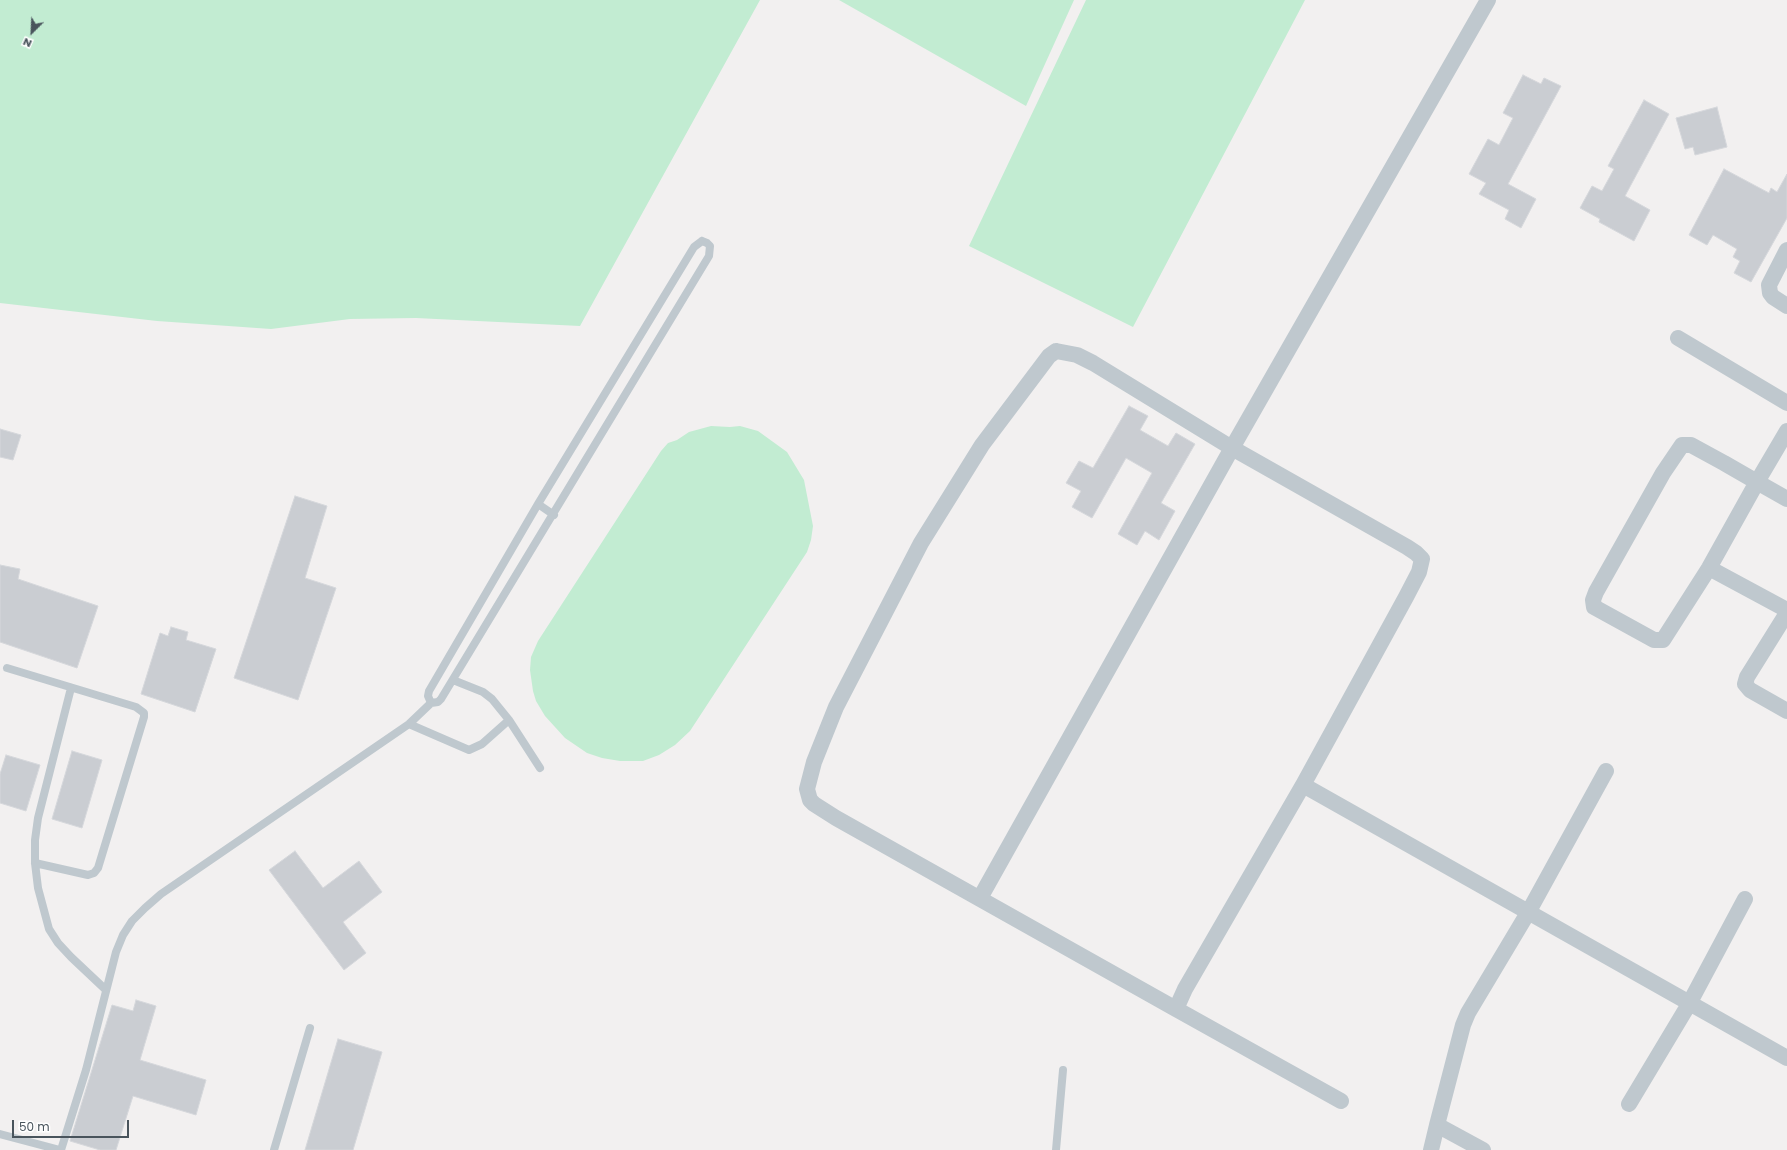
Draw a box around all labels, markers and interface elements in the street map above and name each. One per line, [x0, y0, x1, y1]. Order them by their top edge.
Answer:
north arrow [12, 12, 52, 52]
text: N [20, 34, 34, 52]
scale bar [14, 1112, 131, 1138]
text: 50 m [19, 1118, 50, 1135]

